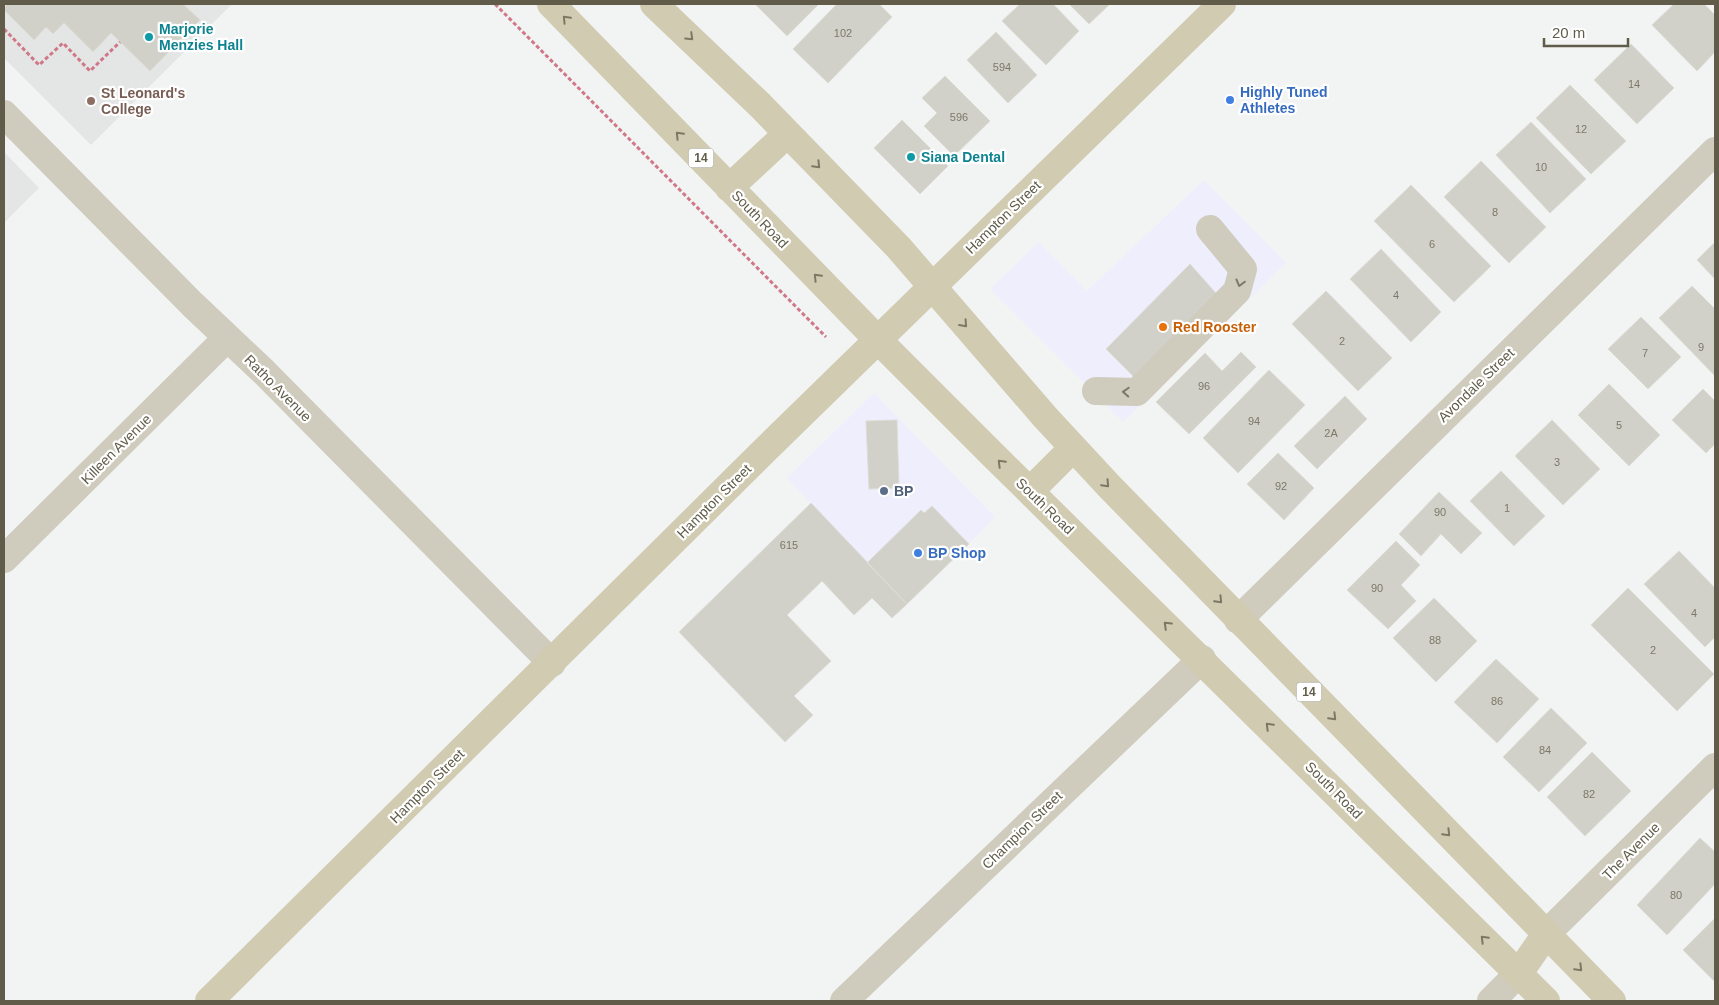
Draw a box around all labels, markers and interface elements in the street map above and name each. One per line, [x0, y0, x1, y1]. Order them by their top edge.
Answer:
one-way arrow [562, 15, 571, 24]
scale bar [1544, 15, 1628, 47]
place label: Marjorie Menzies Hall [159, 21, 243, 53]
text: 20 m [1552, 24, 1585, 41]
house number: 102 [834, 27, 852, 39]
marker: Marjorie Menzies Hall [143, 31, 155, 43]
one-way arrow [684, 31, 693, 40]
house number: 594 [993, 61, 1011, 73]
house number: 14 [1628, 78, 1640, 90]
place label: Highly Tuned Athletes [1240, 84, 1328, 116]
place label: St Leonard's College [101, 85, 185, 117]
marker: Highly Tuned Athletes [1224, 94, 1236, 106]
marker: St Leonard's College [85, 95, 97, 107]
house number: 596 [950, 111, 968, 123]
house number: 12 [1575, 123, 1587, 135]
one-way arrow [676, 132, 685, 141]
road number: 14 [688, 148, 714, 168]
place label: Siana Dental [921, 149, 1005, 165]
marker: Siana Dental [905, 151, 917, 163]
one-way arrow [811, 159, 820, 168]
house number: 10 [1535, 161, 1547, 173]
street label: Hampton Street [962, 177, 1044, 257]
street label: South Road [729, 187, 791, 251]
house number: 8 [1492, 206, 1498, 218]
house number: 6 [1429, 238, 1435, 250]
one-way arrow [814, 273, 823, 282]
one-way arrow [1235, 278, 1245, 286]
house number: 4 [1393, 289, 1399, 301]
one-way arrow [958, 319, 967, 328]
place label: Red Rooster [1173, 319, 1257, 335]
marker: Red Rooster [1157, 321, 1169, 333]
house number: 2 [1339, 335, 1345, 347]
house number: 9 [1698, 341, 1704, 353]
street label: Avondale Street [1435, 345, 1517, 425]
house number: 7 [1642, 347, 1648, 359]
street label: Ratho Avenue [241, 351, 315, 425]
house number: 96 [1198, 380, 1210, 392]
one-way arrow [1121, 387, 1129, 397]
street label: Killeen Avenue [78, 411, 154, 487]
house number: 94 [1248, 415, 1260, 427]
house number: 5 [1616, 419, 1622, 431]
house number: 2A [1324, 427, 1338, 439]
house number: 3 [1554, 456, 1560, 468]
one-way arrow [997, 460, 1006, 469]
street label: Hampton Street [674, 461, 754, 541]
street label: South Road [1013, 475, 1077, 537]
one-way arrow [1100, 478, 1109, 487]
house number: 92 [1275, 480, 1287, 492]
place label: BP [894, 483, 913, 499]
marker: BP [878, 485, 890, 497]
house number: 1 [1504, 502, 1510, 514]
house number: 90 [1434, 506, 1446, 518]
house number: 615 [780, 539, 798, 551]
place label: BP Shop [928, 545, 986, 561]
marker: BP Shop [912, 547, 924, 559]
house number: 90 [1371, 582, 1383, 594]
one-way arrow [1213, 595, 1222, 604]
house number: 4 [1691, 607, 1697, 619]
one-way arrow [1164, 622, 1173, 631]
house number: 88 [1429, 634, 1441, 646]
house number: 2 [1650, 644, 1656, 656]
road number: 14 [1296, 682, 1322, 702]
house number: 86 [1491, 695, 1503, 707]
one-way arrow [1327, 711, 1336, 720]
one-way arrow [1266, 723, 1275, 732]
house number: 84 [1539, 744, 1551, 756]
street label: Hampton Street [387, 746, 467, 826]
street label: South Road [1302, 758, 1366, 822]
street label: Champion Street [979, 788, 1065, 872]
house number: 82 [1583, 788, 1595, 800]
street label: The Avenue [1599, 819, 1663, 883]
one-way arrow [1441, 827, 1450, 836]
house number: 80 [1670, 889, 1682, 901]
one-way arrow [1481, 936, 1490, 945]
one-way arrow [1573, 962, 1582, 971]

